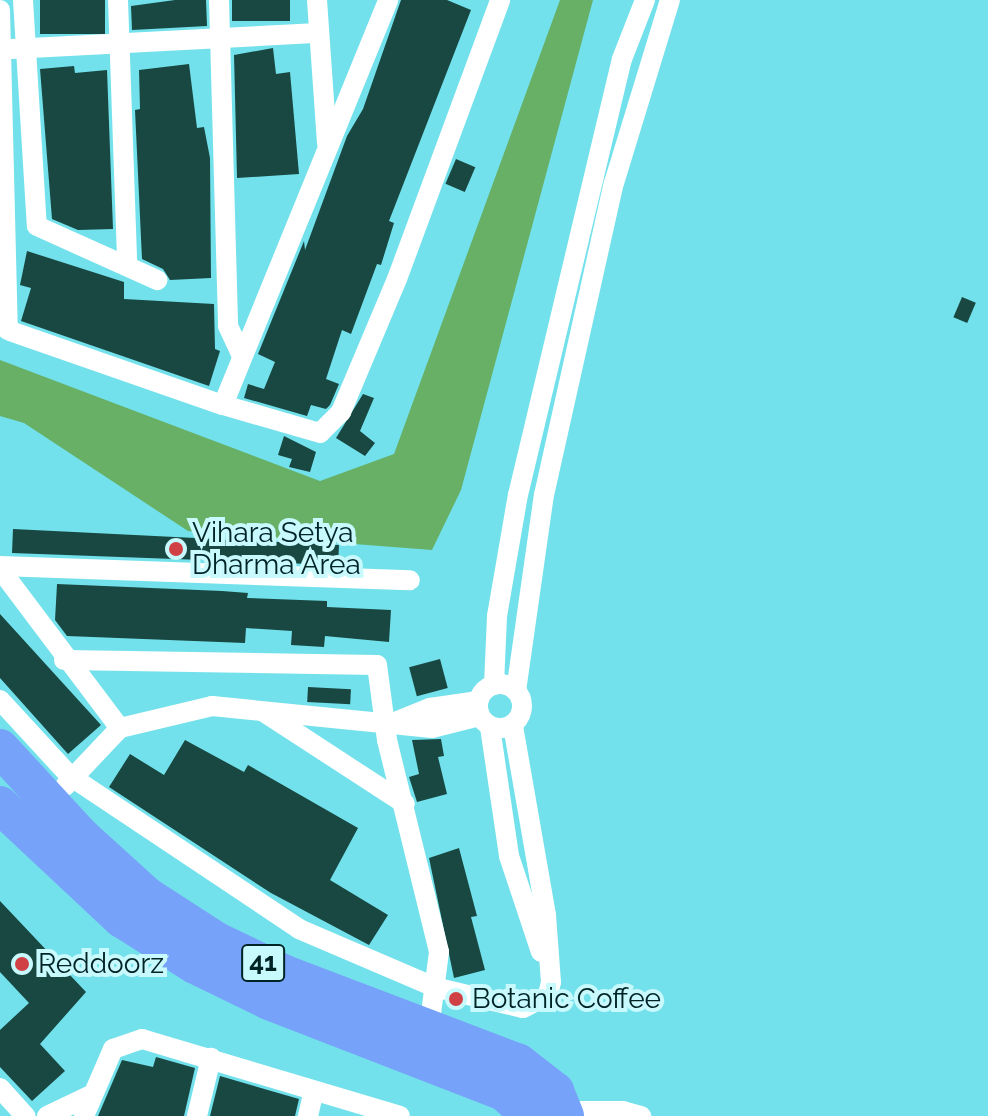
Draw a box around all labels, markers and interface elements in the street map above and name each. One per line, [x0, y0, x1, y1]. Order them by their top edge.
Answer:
place label: Vihara Setya Dharma Area [192, 516, 362, 582]
marker: Vihara Setya Dharma Area [167, 540, 185, 558]
road number: 41 [241, 941, 285, 985]
place label: Reddoorz [38, 947, 164, 981]
marker: Reddoorz [13, 955, 31, 973]
place label: Botanic Coffee [472, 982, 661, 1016]
marker: Botanic Coffee [447, 990, 465, 1008]

